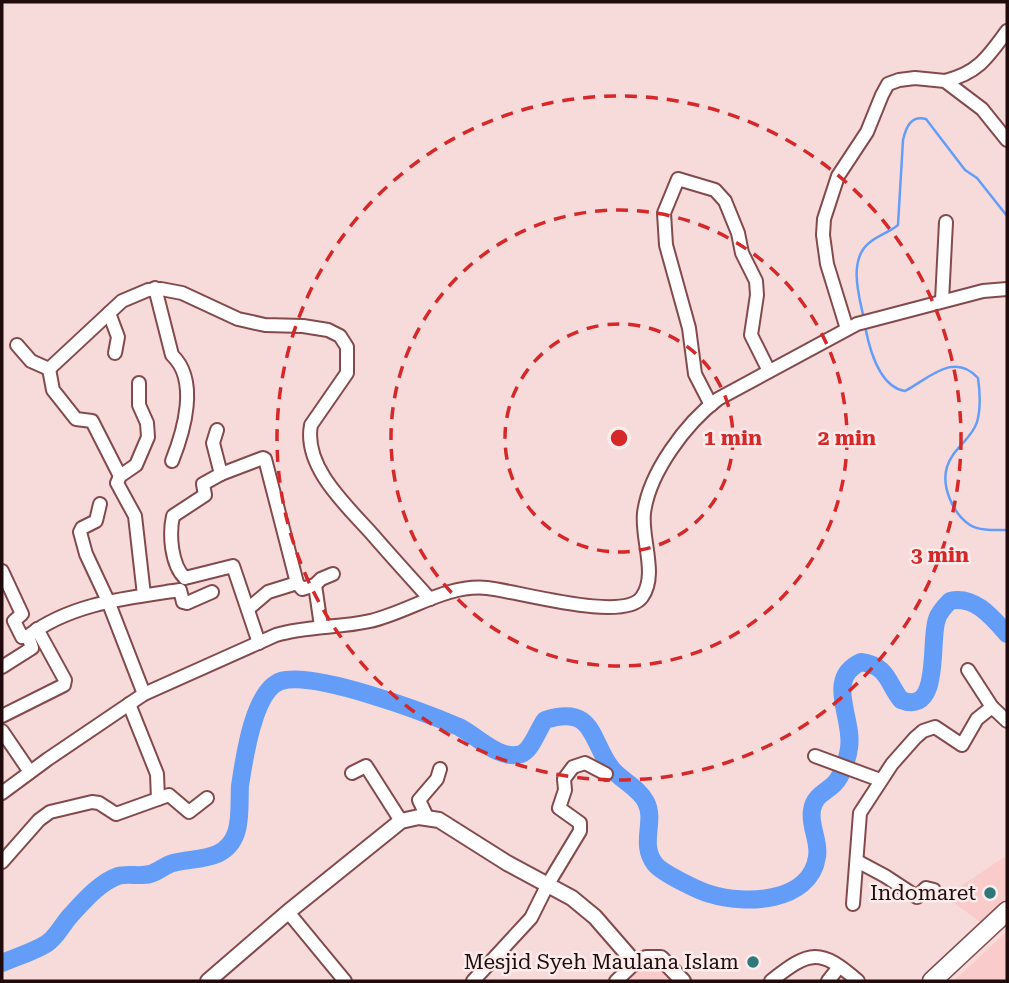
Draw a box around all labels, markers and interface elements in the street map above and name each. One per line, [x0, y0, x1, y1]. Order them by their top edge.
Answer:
centre of rings [607, 426, 631, 450]
text: 1 min [704, 426, 762, 450]
text: 2 min [818, 426, 876, 450]
text: 3 min [911, 543, 969, 567]
place label: Indomaret [870, 881, 976, 905]
marker: Indomaret [982, 885, 998, 901]
place label: Mesjid Syeh Maulana Islam [464, 950, 739, 974]
marker: Mesjid Syeh Maulana Islam [745, 954, 761, 970]

